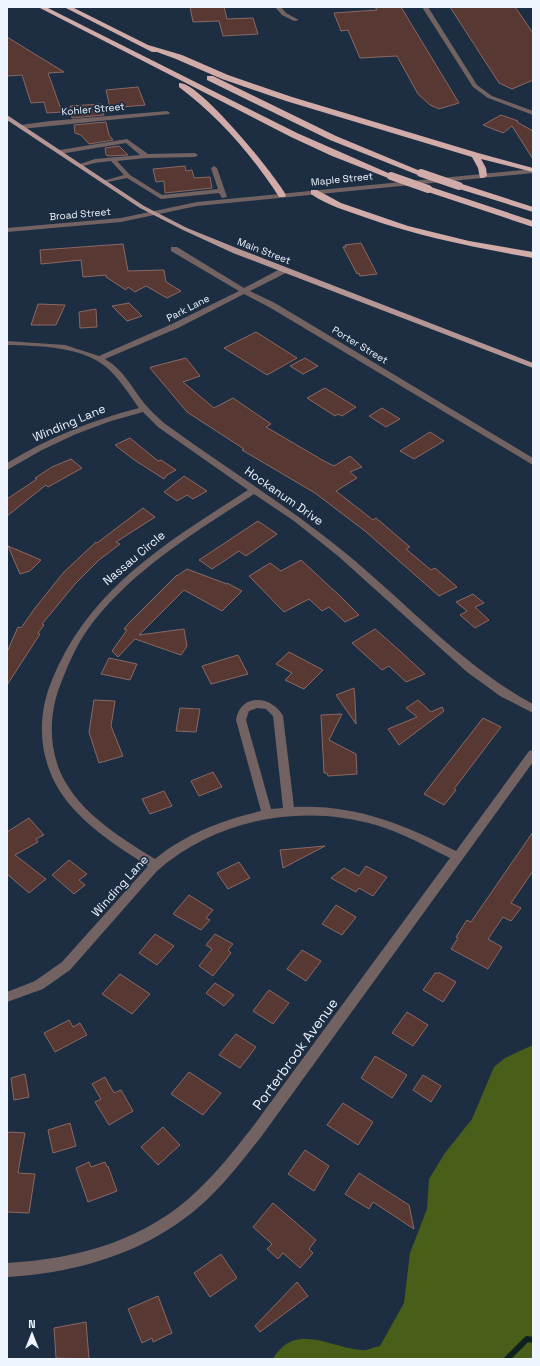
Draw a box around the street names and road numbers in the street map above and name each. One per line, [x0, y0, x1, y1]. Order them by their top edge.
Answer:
street label: Kohler Street [61, 100, 126, 118]
street label: Maple Street [310, 169, 374, 189]
street label: Broad Street [49, 205, 112, 223]
street label: Main Street [235, 235, 293, 267]
street label: Park Lane [164, 292, 212, 324]
street label: Porter Street [330, 323, 391, 367]
street label: Winding Lane [30, 400, 108, 446]
street label: Hockanum Drive [242, 463, 326, 529]
street label: Nassau Circle [99, 527, 169, 589]
street label: Winding Lane [88, 852, 152, 920]
street label: Porterbrook Avenue [248, 995, 342, 1113]

